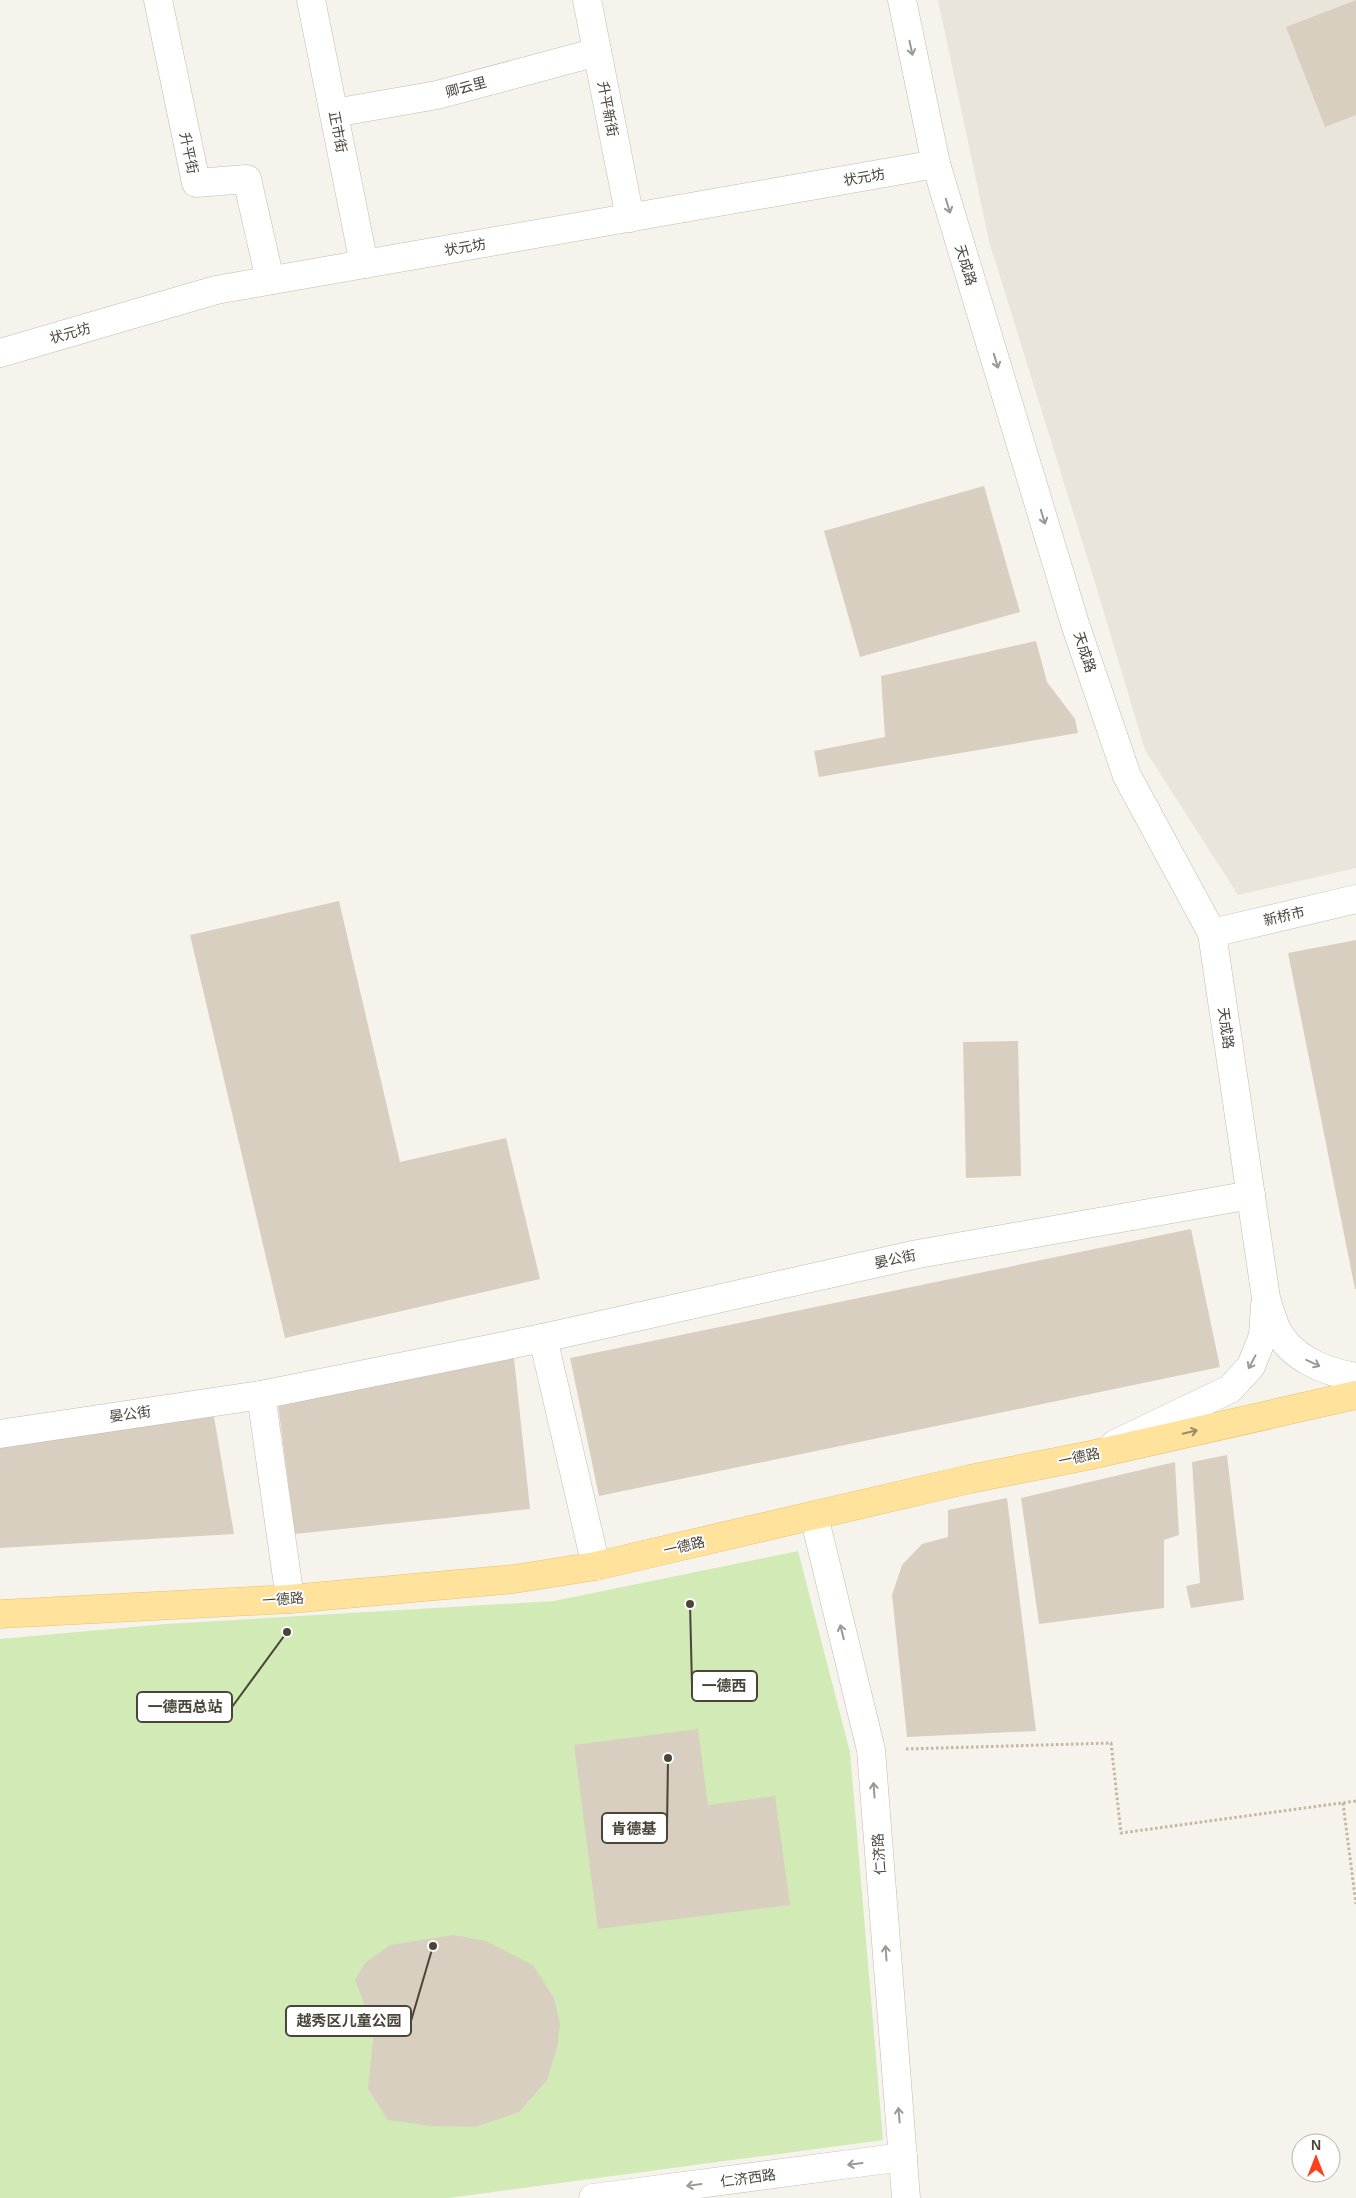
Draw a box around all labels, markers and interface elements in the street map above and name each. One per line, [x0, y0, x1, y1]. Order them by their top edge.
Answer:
one-way arrow [907, 39, 917, 55]
street label: 卿云里 [444, 74, 488, 100]
street label: 升平新街 [595, 80, 621, 138]
street label: 正市街 [326, 110, 350, 154]
street label: 升平街 [177, 131, 201, 175]
street label: 状元坊 [842, 165, 886, 189]
one-way arrow [944, 197, 954, 213]
street label: 状元坊 [443, 235, 487, 259]
street label: 天成路 [952, 243, 980, 287]
street label: 状元坊 [48, 320, 92, 346]
one-way arrow [991, 353, 1001, 369]
one-way arrow [1039, 508, 1048, 524]
street label: 天成路 [1071, 630, 1099, 674]
street label: 新桥市 [1262, 903, 1306, 929]
street label: 天成路 [1215, 1006, 1237, 1050]
street label: 晏公街 [873, 1247, 917, 1271]
one-way arrow [1247, 1354, 1257, 1369]
one-way arrow [1305, 1359, 1320, 1369]
street label: 晏公街 [108, 1403, 152, 1425]
one-way arrow [1181, 1427, 1197, 1436]
street label: 一德路 [1057, 1445, 1101, 1469]
street label: 一德路 [662, 1533, 706, 1559]
street label: 一德路 [261, 1590, 305, 1608]
one-way arrow [837, 1624, 847, 1640]
callout: 一德西 [692, 1671, 757, 1701]
text: 一德西 [701, 1677, 747, 1694]
callout: 一德西总站 [137, 1692, 232, 1722]
text: 一德西总站 [147, 1698, 223, 1715]
one-way arrow [870, 1783, 879, 1799]
callout: 肯德基 [602, 1813, 667, 1843]
text: 肯德基 [611, 1820, 657, 1837]
street label: 仁济路 [870, 1832, 888, 1876]
one-way arrow [881, 1945, 891, 1961]
callout: 越秀区儿童公园 [286, 2006, 411, 2036]
text: 越秀区儿童公园 [296, 2012, 402, 2029]
one-way arrow [895, 2107, 904, 2123]
north arrow [1291, 2133, 1341, 2183]
text: N [1311, 2137, 1321, 2153]
one-way arrow [847, 2159, 863, 2169]
street label: 仁济西路 [719, 2166, 777, 2190]
one-way arrow [686, 2180, 702, 2190]

